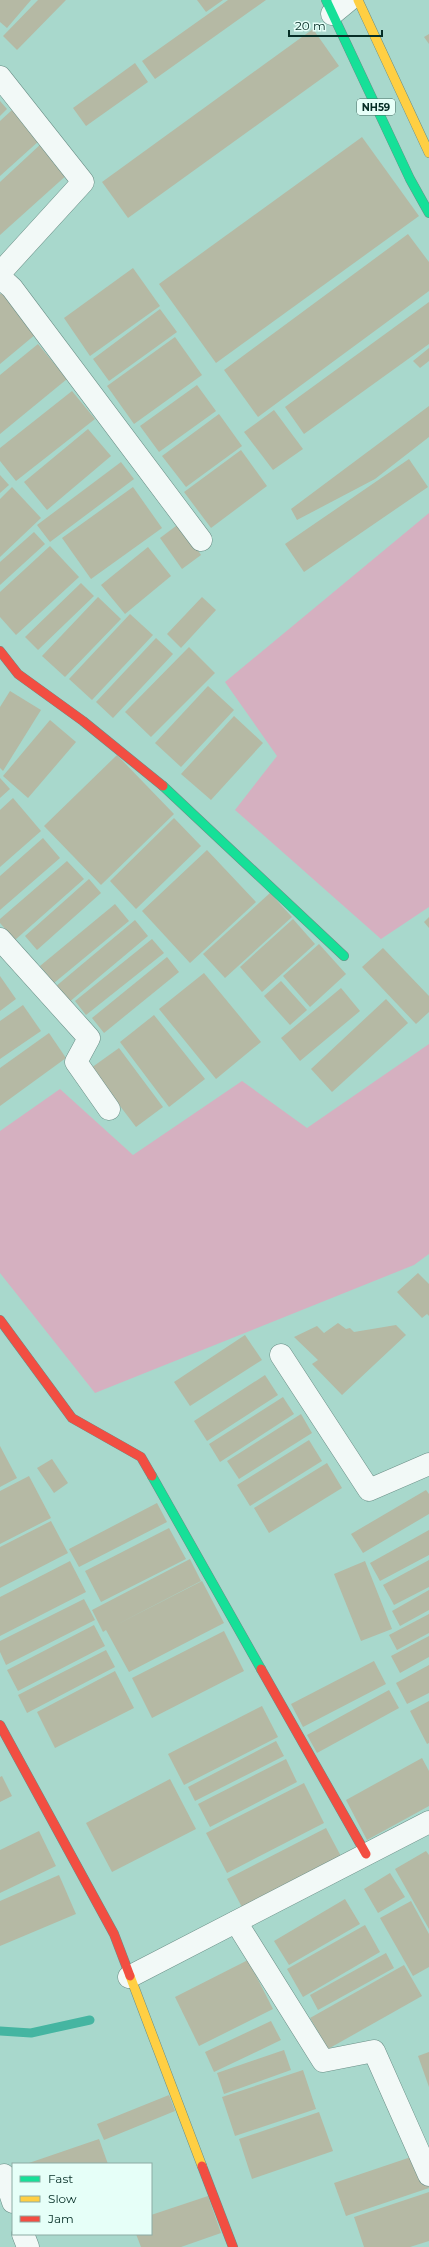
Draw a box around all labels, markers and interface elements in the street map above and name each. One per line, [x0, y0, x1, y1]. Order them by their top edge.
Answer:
scale bar [289, 12, 382, 38]
text: 20 m [295, 18, 326, 33]
road number: NH59 [357, 99, 395, 115]
legend [12, 2163, 152, 2235]
text: Fast [48, 2171, 73, 2186]
text: Slow [48, 2191, 77, 2206]
text: Jam [47, 2211, 74, 2226]

